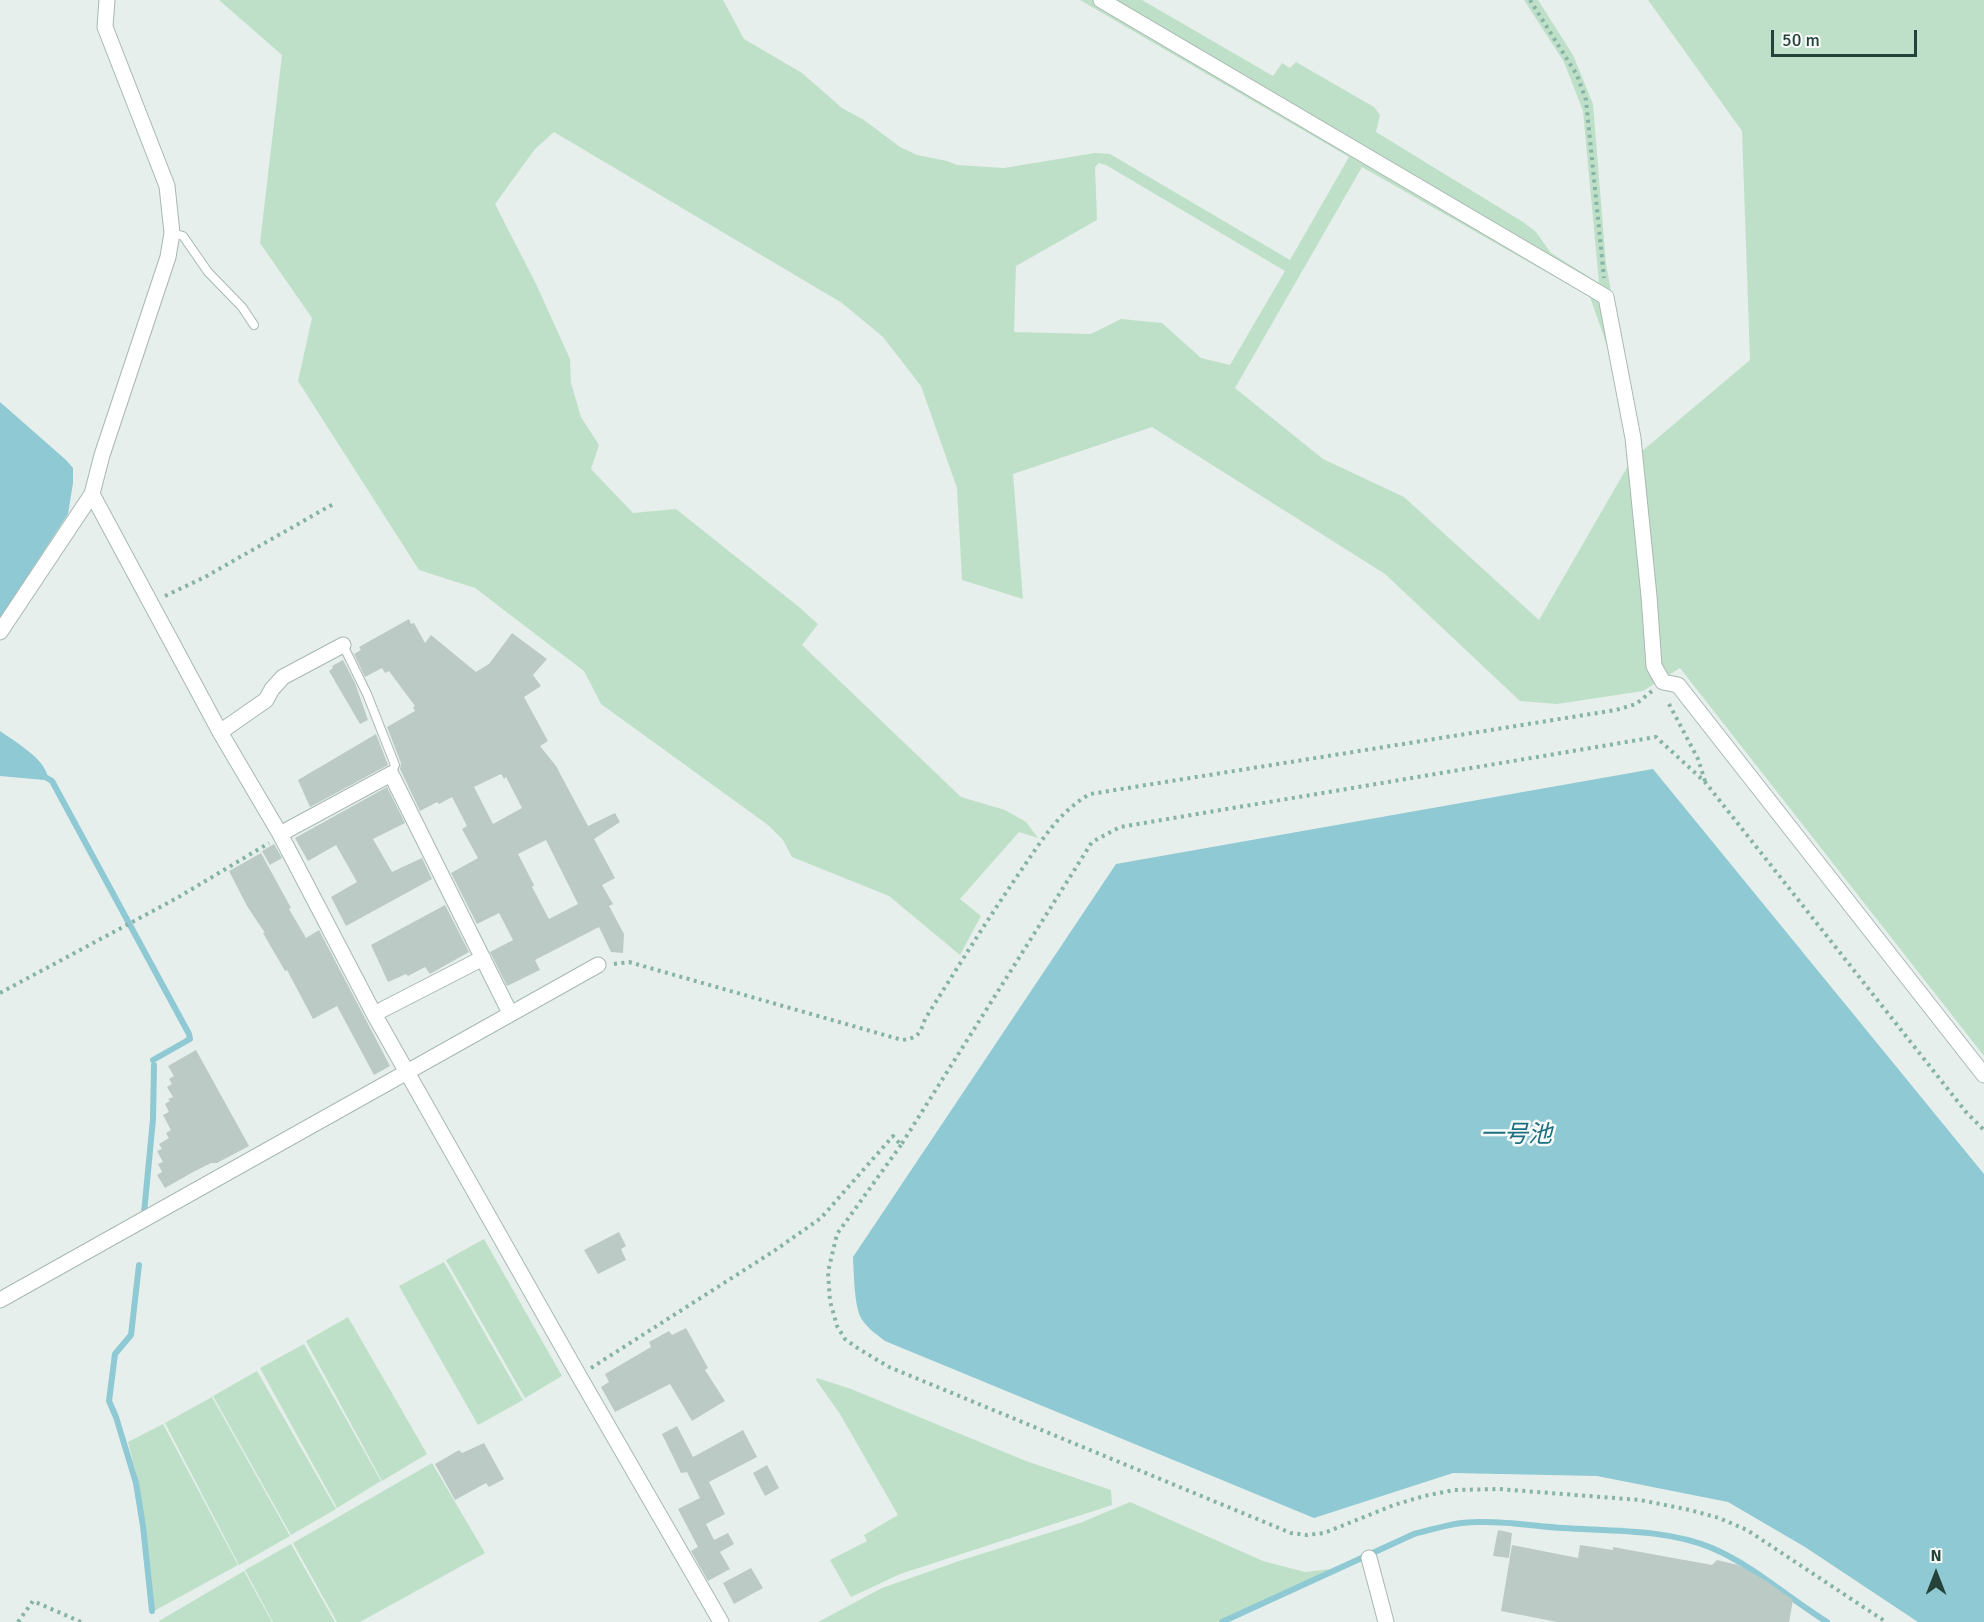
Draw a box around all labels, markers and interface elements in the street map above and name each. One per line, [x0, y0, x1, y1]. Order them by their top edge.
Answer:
scale bar [1774, 18, 1920, 56]
text: 50 m [1782, 29, 1820, 51]
water label: 一号池 [1480, 1122, 1552, 1150]
north arrow [1906, 1544, 1966, 1604]
text: N [1930, 1546, 1942, 1566]

